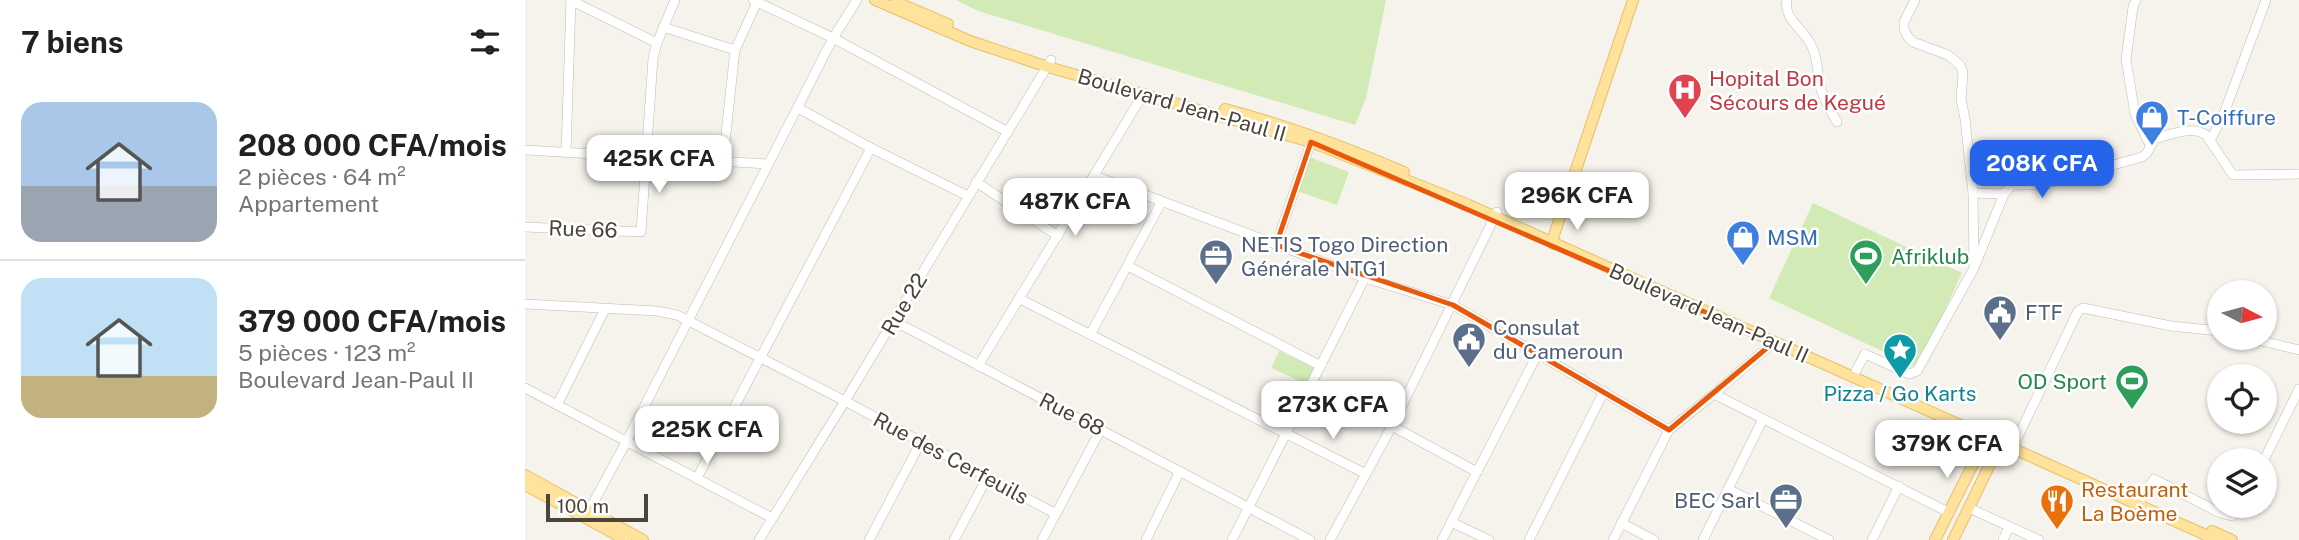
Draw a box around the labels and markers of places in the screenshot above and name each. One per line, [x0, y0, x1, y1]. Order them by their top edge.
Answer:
place label: Hopital Bon Sécours de Kegué [1709, 66, 1886, 115]
hospital icon: Hopital Bon Sécours de Kegué [1666, 71, 1704, 120]
shop icon: T-Coiffure [2133, 98, 2171, 147]
place label: T-Coiffure [2177, 105, 2276, 130]
pin: 425K CFA [587, 136, 731, 195]
pin: 208K CFA [1970, 140, 2114, 200]
pin: 296K CFA [1505, 173, 1649, 232]
pin: 487K CFA [1003, 178, 1147, 238]
shop icon: MSM [1724, 218, 1762, 267]
place label: MSM [1767, 225, 1818, 250]
place label: NETIS Togo Direction Générale NTG1 [1241, 232, 1448, 281]
office icon: NETIS Togo Direction Générale NTG1 [1197, 237, 1235, 286]
sports icon: Afriklub [1847, 237, 1885, 286]
place label: Afriklub [1891, 244, 1969, 269]
public building icon: FTF [1981, 293, 2019, 342]
place label: FTF [2025, 300, 2063, 325]
place label: Consulat du Cameroun [1493, 315, 1623, 364]
public building icon: Consulat du Cameroun [1450, 320, 1488, 369]
place icon: Pizza / Go Karts [1881, 331, 1919, 380]
sports icon: OD Sport [2113, 362, 2151, 411]
place label: OD Sport [2017, 369, 2107, 394]
place label: Pizza / Go Karts [1824, 381, 1976, 406]
pin: 273K CFA [1261, 382, 1405, 441]
pin: 225K CFA [635, 406, 779, 466]
pin: 379K CFA [1875, 420, 2019, 480]
place label: Restaurant La Boème [2081, 477, 2188, 526]
office icon: BEC Sarl [1767, 481, 1805, 530]
restaurant icon: Restaurant La Boème [2038, 482, 2076, 531]
place label: BEC Sarl [1674, 488, 1761, 513]

